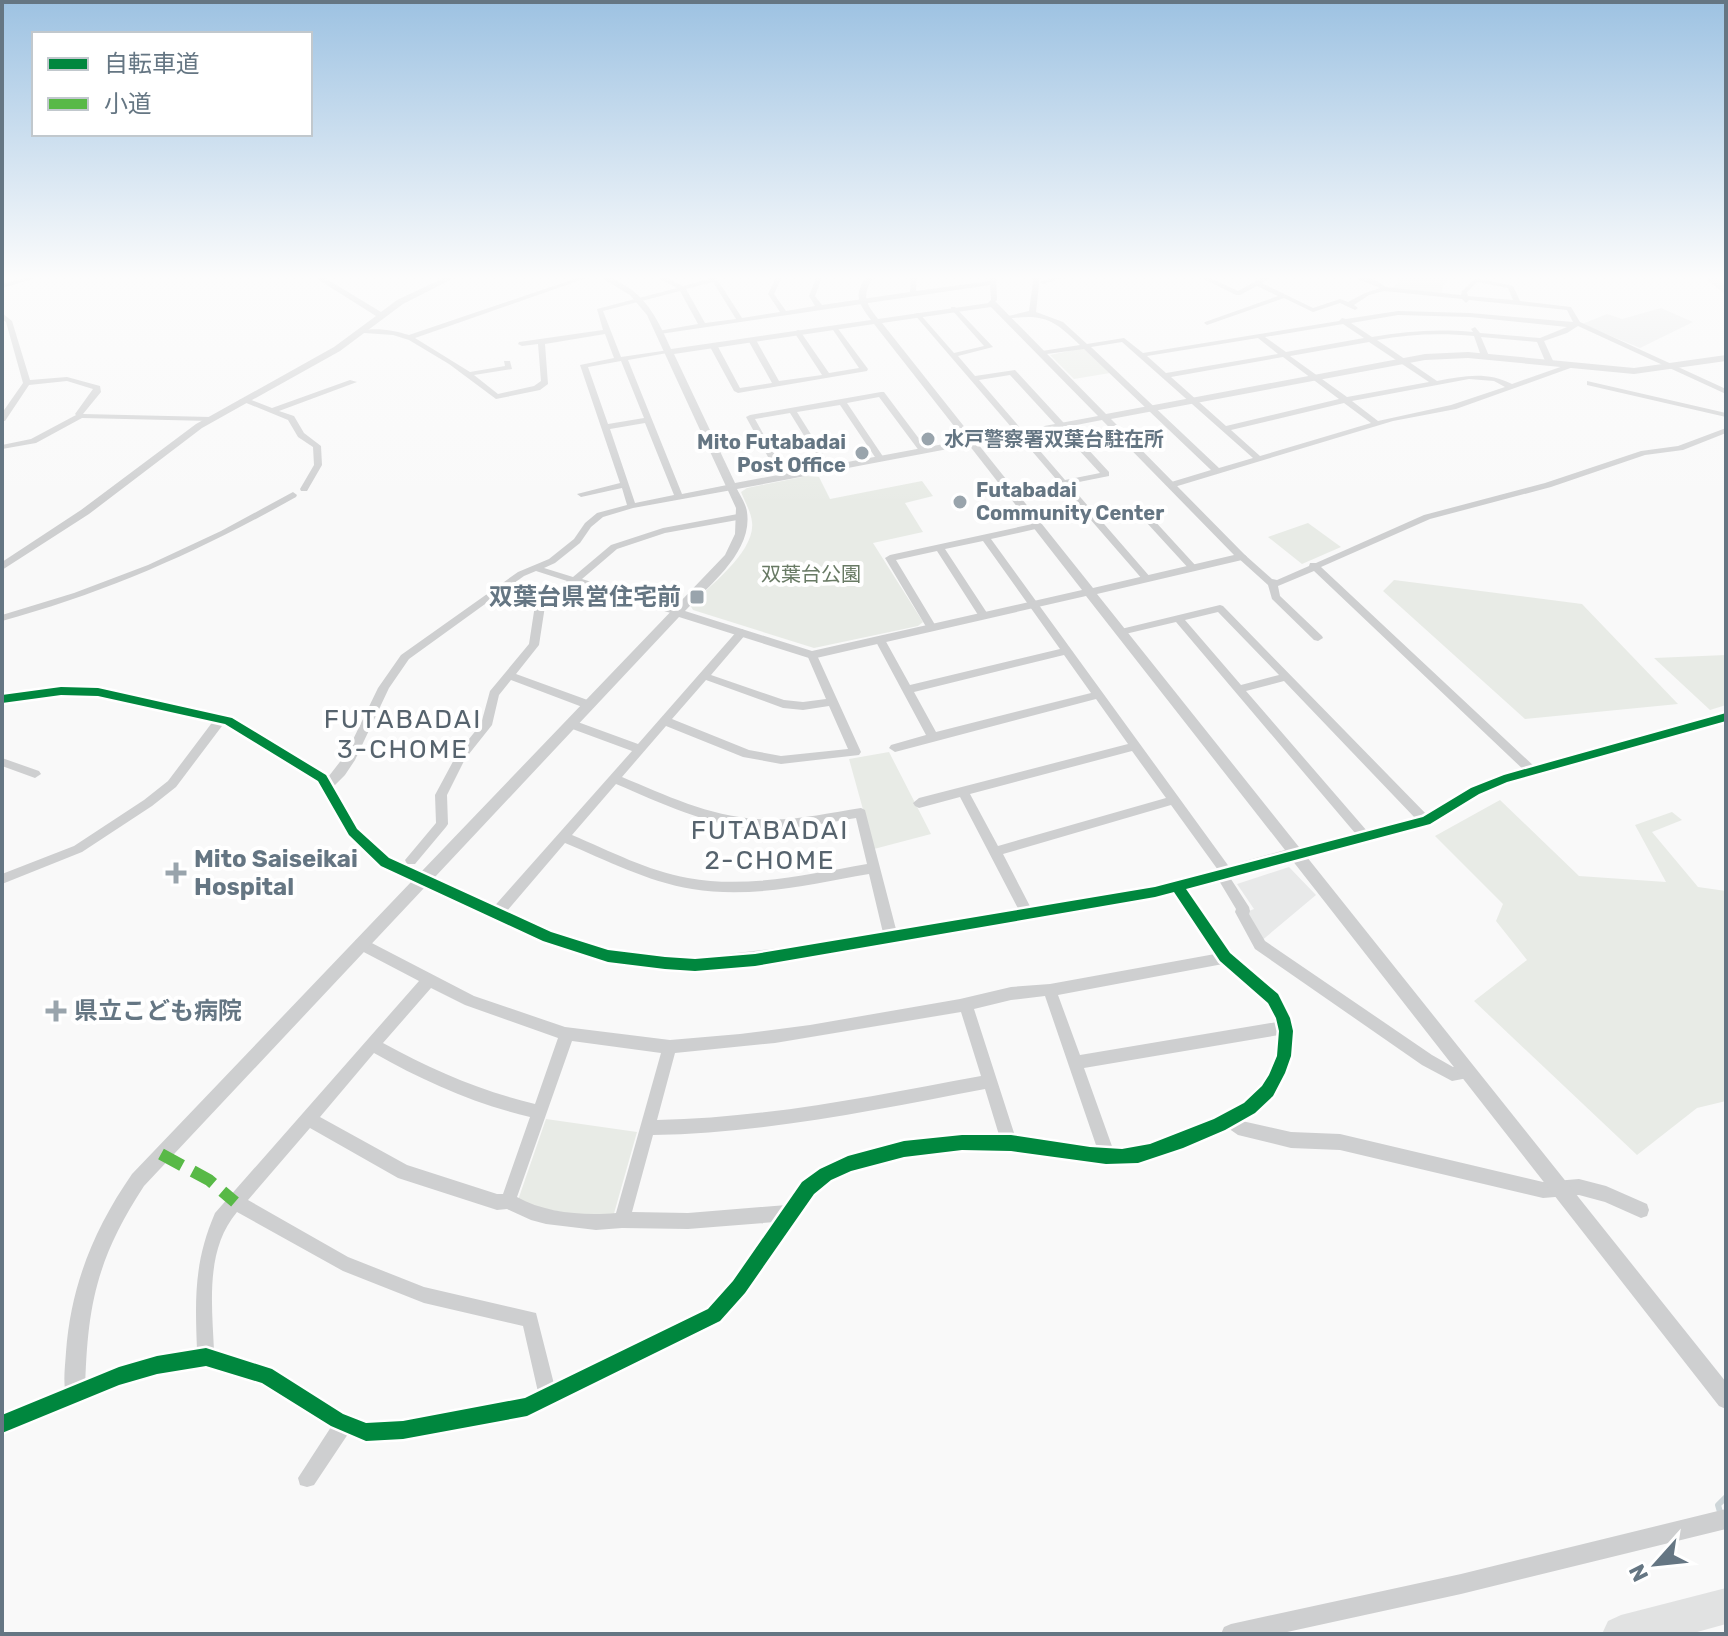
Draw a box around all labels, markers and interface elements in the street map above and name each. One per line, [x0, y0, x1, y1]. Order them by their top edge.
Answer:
legend [32, 32, 312, 136]
text: 自転車道 [104, 50, 200, 78]
text: 小道 [104, 90, 152, 118]
place label: 水戸警察署双葉台駐在所 [944, 427, 1164, 451]
place label: Mito Futabadai Post Office [697, 430, 846, 477]
marker: 水戸警察署双葉台駐在所 [919, 430, 937, 448]
marker: Mito Futabadai Post Office [853, 444, 871, 462]
place label: Futabadai Community Center [976, 478, 1164, 525]
marker: Futabadai Community Center [951, 493, 969, 511]
park label: 双葉台公園 [761, 562, 861, 586]
place label: 双葉台県営住宅前 [489, 583, 681, 611]
marker: 双葉台県営住宅前 [688, 588, 706, 606]
district label: FUTABADAI 3-CHOME [324, 704, 482, 765]
district label: FUTABADAI 2-CHOME [691, 815, 849, 876]
place label: Mito Saiseikai Hospital [194, 845, 358, 901]
marker: Mito Saiseikai Hospital [165, 862, 187, 884]
place label: 県立こども病院 [74, 997, 242, 1025]
marker: 県立こども病院 [45, 1000, 67, 1022]
north arrow [1616, 1524, 1696, 1604]
text: N [1623, 1560, 1654, 1586]

